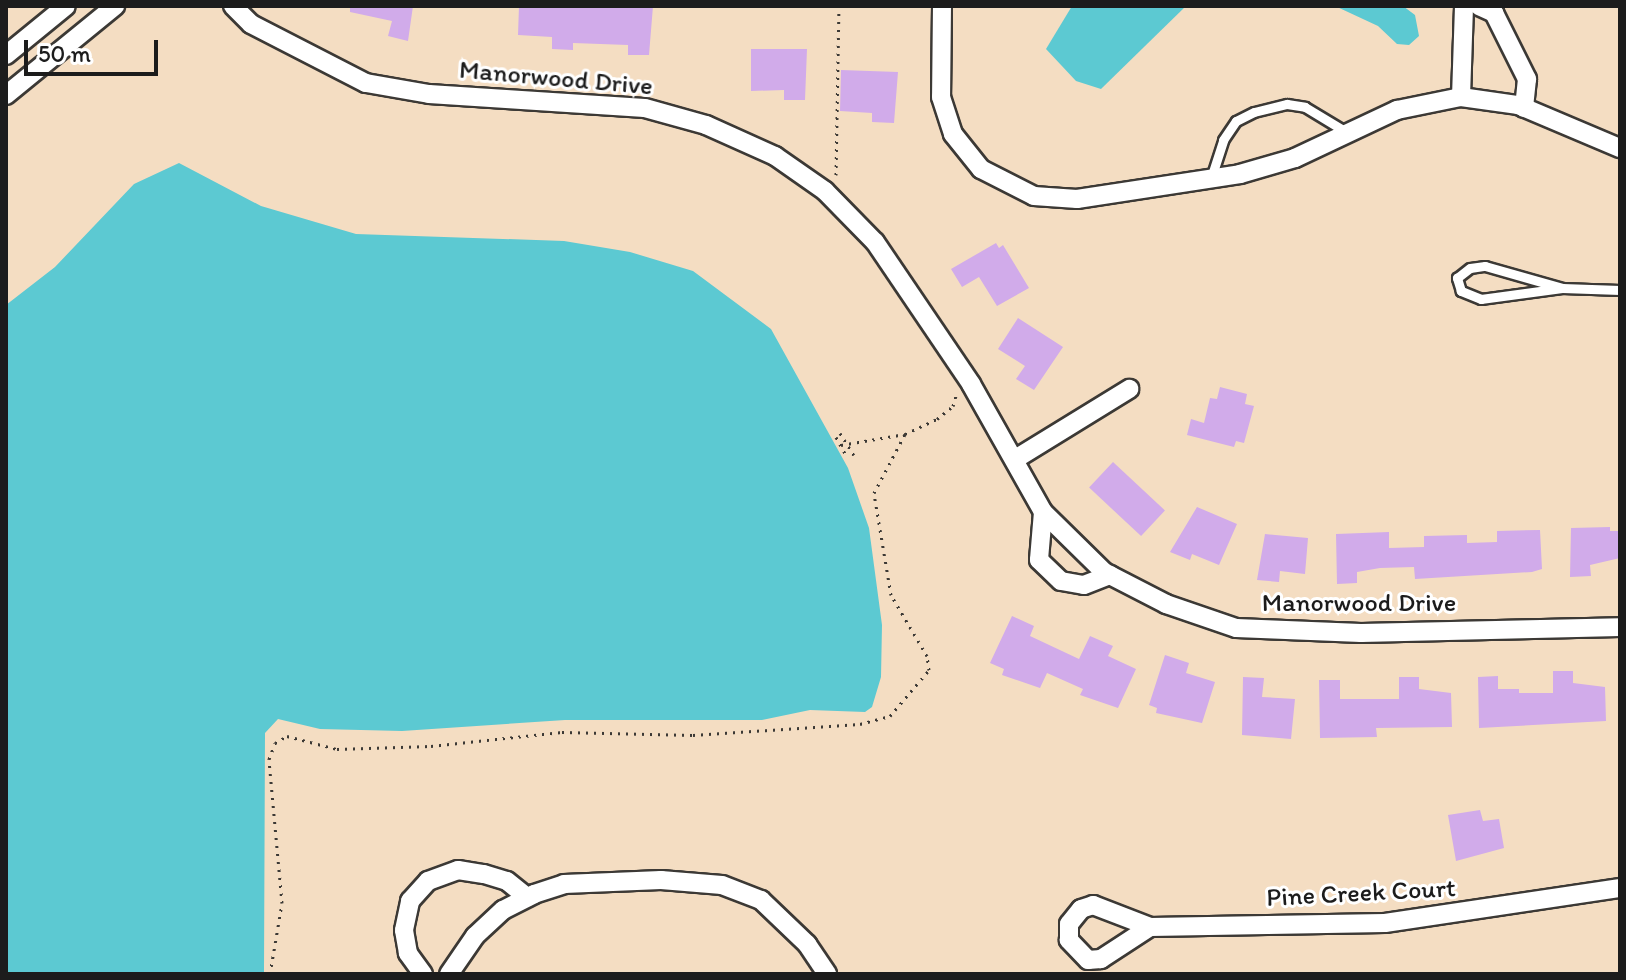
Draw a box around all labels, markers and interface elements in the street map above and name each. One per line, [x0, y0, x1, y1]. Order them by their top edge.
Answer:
scale bar [28, 24, 162, 74]
text: 50 m [38, 39, 91, 68]
street label: Manorwood Drive [458, 54, 654, 102]
street label: Manorwood Drive [1262, 587, 1456, 619]
street label: Pine Creek Court [1266, 872, 1456, 914]

